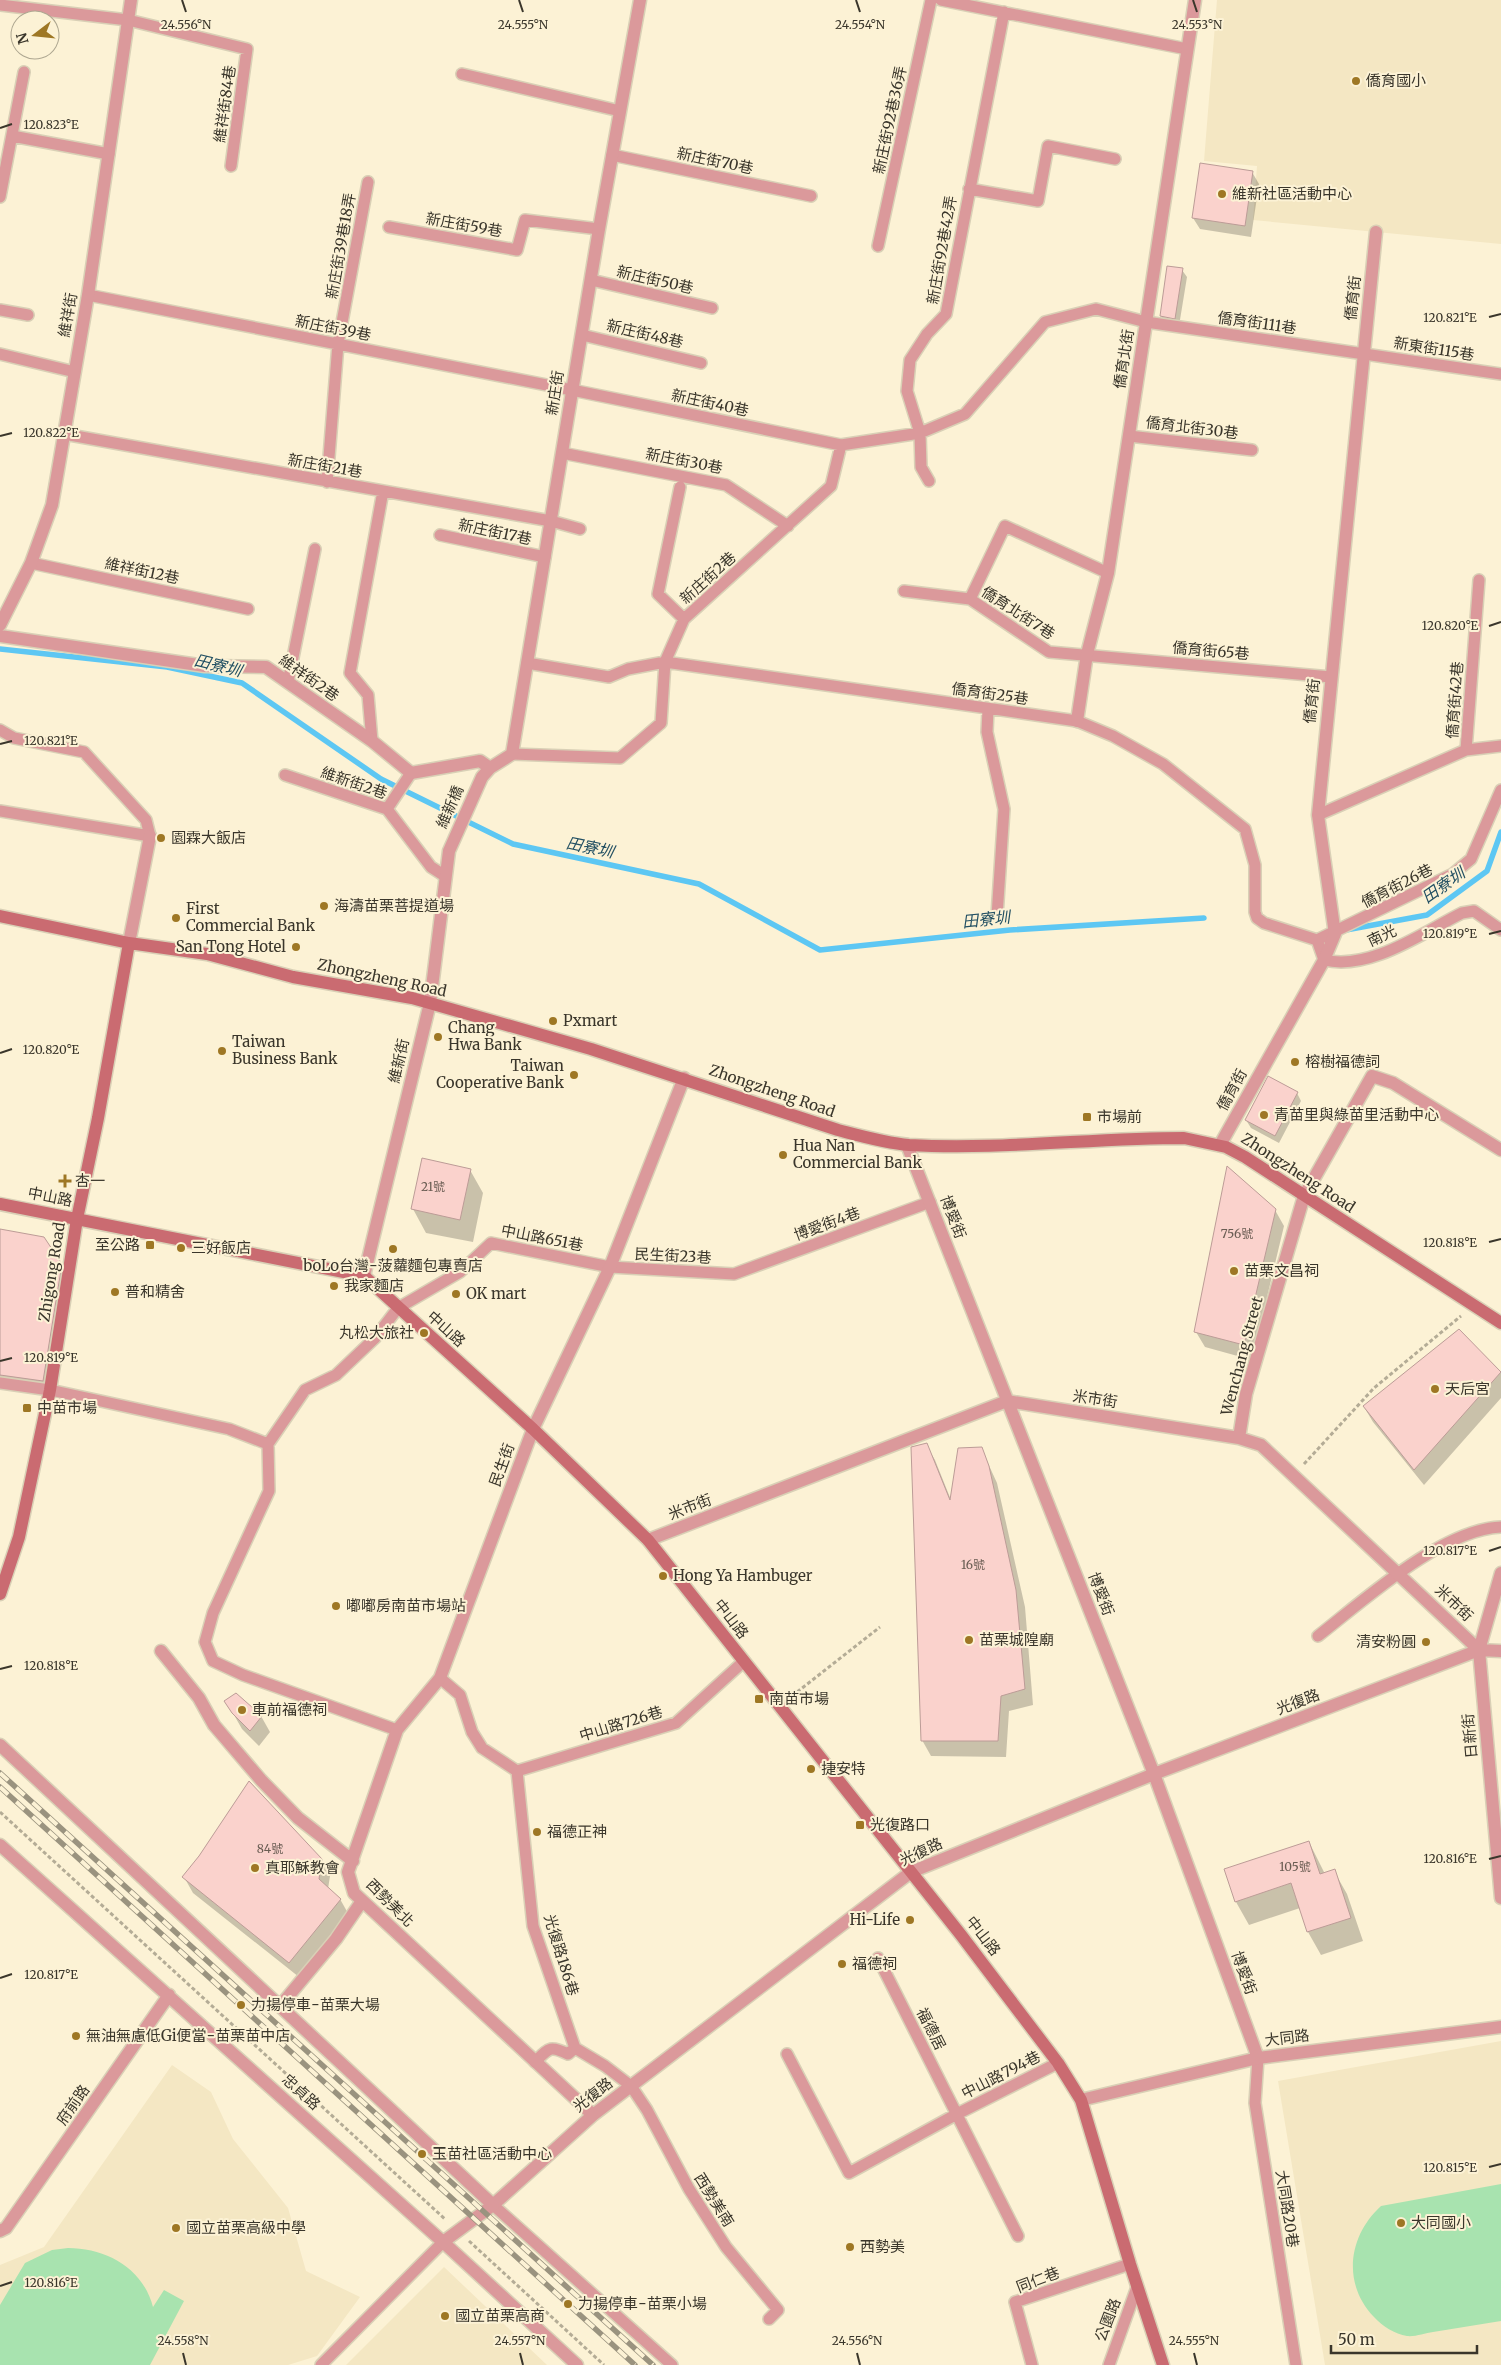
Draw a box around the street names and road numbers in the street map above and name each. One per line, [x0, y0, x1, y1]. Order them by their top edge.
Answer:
street label: 維祥街84巷 [210, 64, 239, 144]
street label: 新庄街92巷36弄 [869, 64, 910, 176]
street label: 新庄街70巷 [675, 143, 755, 178]
street label: 新庄街39巷18弄 [322, 191, 359, 300]
street label: 新庄街92巷42弄 [923, 194, 960, 306]
street label: 新庄街59巷 [424, 208, 504, 241]
street label: 新庄街50巷 [615, 261, 695, 298]
street label: 僑育街 [1341, 275, 1364, 321]
street label: 維祥街 [54, 291, 81, 339]
street label: 僑育街111巷 [1216, 308, 1298, 337]
street label: 新庄街39巷 [293, 311, 373, 344]
street label: 新庄街48巷 [605, 315, 685, 352]
street label: 僑育北街 [1109, 328, 1138, 390]
street label: 新東街115巷 [1392, 333, 1476, 364]
street label: 新庄街 [542, 369, 567, 417]
street label: 新庄街40巷 [670, 385, 751, 420]
street label: 僑育北街30巷 [1145, 412, 1239, 443]
street label: 新庄街30巷 [644, 444, 724, 477]
street label: 新庄街21巷 [286, 450, 364, 481]
street label: 新庄街17巷 [457, 514, 534, 549]
street label: 新庄街2巷 [676, 548, 740, 608]
street label: 維祥街12巷 [103, 553, 181, 588]
street label: 僑育北街7巷 [978, 582, 1058, 643]
street label: 僑育街65巷 [1172, 638, 1250, 663]
street label: 維祥街2巷 [276, 650, 343, 705]
street label: 僑育街42巷 [1442, 661, 1467, 739]
street label: 僑育街 [1300, 678, 1323, 724]
street label: 僑育街25巷 [951, 679, 1030, 708]
street label: 維新街2巷 [318, 762, 390, 803]
street label: 維新橋 [432, 782, 467, 831]
street label: 僑育街26巷 [1358, 859, 1436, 912]
street label: 南光 [1364, 921, 1399, 950]
street label: Zhongzheng Road [316, 955, 449, 1001]
street label: 維新街 [384, 1037, 413, 1085]
street label: Zhongzheng Road [707, 1060, 838, 1121]
street label: 僑育街 [1212, 1065, 1251, 1114]
street label: Zhongzheng Road [1238, 1129, 1359, 1216]
street label: 中山路 [26, 1183, 74, 1210]
street label: 博愛街 [937, 1192, 970, 1241]
street label: 博愛街4巷 [791, 1203, 863, 1244]
street label: 中山路651巷 [499, 1220, 585, 1255]
street label: Zhigong Road [34, 1221, 69, 1323]
street label: 民生街23巷 [634, 1244, 712, 1267]
street label: Wenchang Street [1216, 1294, 1267, 1419]
street label: 中山路 [423, 1307, 469, 1351]
street label: 米市街 [1071, 1386, 1119, 1411]
street label: 民生街 [485, 1440, 518, 1489]
street label: 米市街 [665, 1490, 714, 1523]
street label: 博愛街 [1085, 1569, 1118, 1618]
street label: 米市街 [1432, 1580, 1477, 1625]
street label: 中山路 [710, 1595, 753, 1642]
street label: 光復路 [1273, 1685, 1322, 1718]
street label: 中山路726巷 [577, 1702, 665, 1745]
street label: 日新街 [1458, 1713, 1481, 1759]
street label: 光復路 [896, 1833, 945, 1870]
street label: 西勢美北 [362, 1875, 418, 1931]
street label: 光復路186巷 [540, 1912, 583, 1998]
street label: 中山路 [962, 1912, 1005, 1959]
street label: 博愛街 [1228, 1948, 1261, 1997]
street label: 福德居 [913, 2004, 950, 2053]
street label: 大同路 [1263, 2025, 1310, 2050]
street label: 中山路794巷 [958, 2047, 1044, 2103]
street label: 忠貞路 [278, 2070, 324, 2114]
street label: 光復路 [569, 2073, 616, 2116]
street label: 府前路 [52, 2081, 93, 2129]
street label: 西勢美南 [690, 2169, 738, 2230]
street label: 大同路20巷 [1272, 2169, 1303, 2249]
street label: 同仁巷 [1013, 2263, 1062, 2296]
street label: 公園路 [1091, 2295, 1124, 2344]

